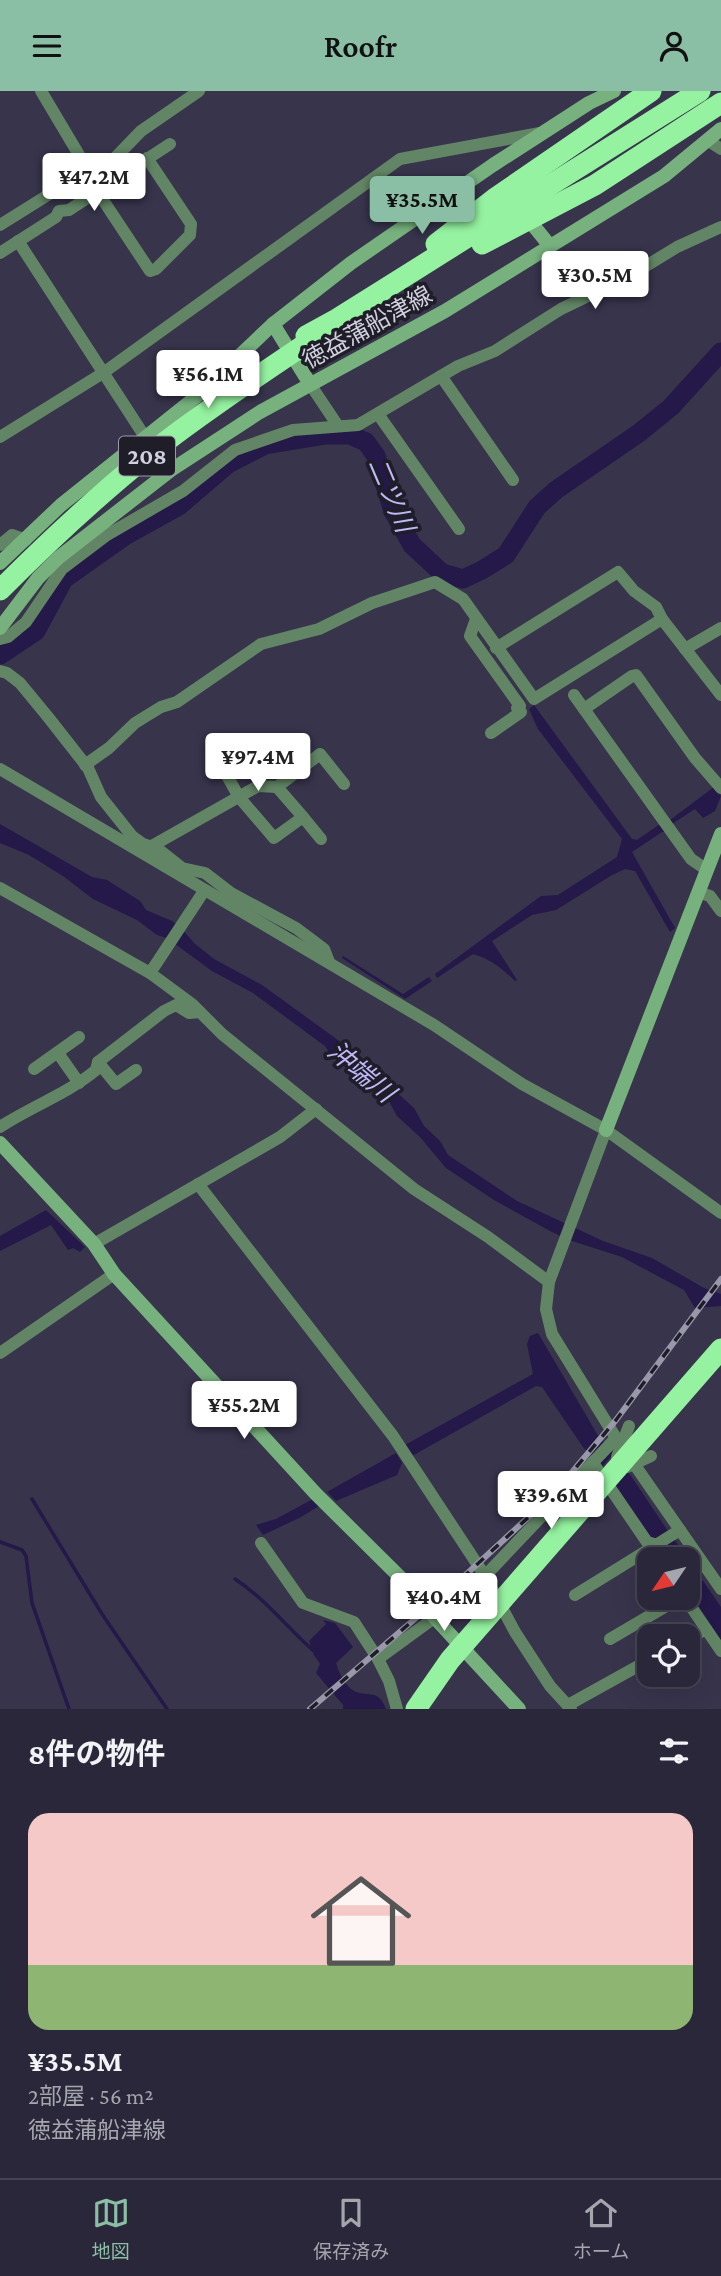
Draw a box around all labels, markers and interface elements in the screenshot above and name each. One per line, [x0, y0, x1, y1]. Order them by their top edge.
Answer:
icon: menu [28, 27, 66, 65]
icon: person [655, 27, 693, 65]
text: Roofr [324, 28, 397, 64]
pin: ¥47.2M [37, 153, 151, 213]
text: ¥47.2M [59, 163, 130, 189]
pin: ¥35.5M [365, 177, 479, 236]
text: ¥35.5M [386, 186, 458, 212]
pin: ¥30.5M [538, 251, 652, 311]
text: ¥30.5M [558, 261, 632, 287]
street label: 徳益蒲船津線 [297, 280, 437, 374]
pin: ¥56.1M [151, 351, 265, 410]
text: ¥56.1M [172, 360, 244, 386]
road number: 208 [119, 437, 175, 475]
water label: 二ツ川 [362, 453, 421, 539]
pin: ¥97.4M [201, 733, 315, 793]
text: ¥97.4M [221, 743, 295, 769]
water label: 沖端川 [322, 1036, 402, 1110]
pin: ¥55.2M [187, 1381, 301, 1441]
text: ¥55.2M [208, 1391, 280, 1417]
pin: ¥39.6M [494, 1471, 608, 1531]
text: ¥39.6M [514, 1481, 588, 1507]
north arrow [637, 1547, 700, 1610]
map controls [637, 1547, 700, 1687]
pin: ¥40.4M [387, 1573, 501, 1633]
text: ¥40.4M [406, 1583, 482, 1609]
button: locate [637, 1624, 700, 1687]
icon: filters [655, 1732, 693, 1770]
text: 8件の物件 [28, 1737, 165, 1770]
icon: home [298, 1858, 424, 1984]
text: ¥35.5M [28, 2044, 123, 2077]
text: 2部屋 · 56 m² [28, 2083, 153, 2109]
text: 徳益蒲船津線 [28, 2117, 166, 2143]
tab: 地図 [92, 2194, 130, 2263]
tab: 保存済み [313, 2194, 389, 2263]
tab: ホーム [573, 2194, 629, 2263]

